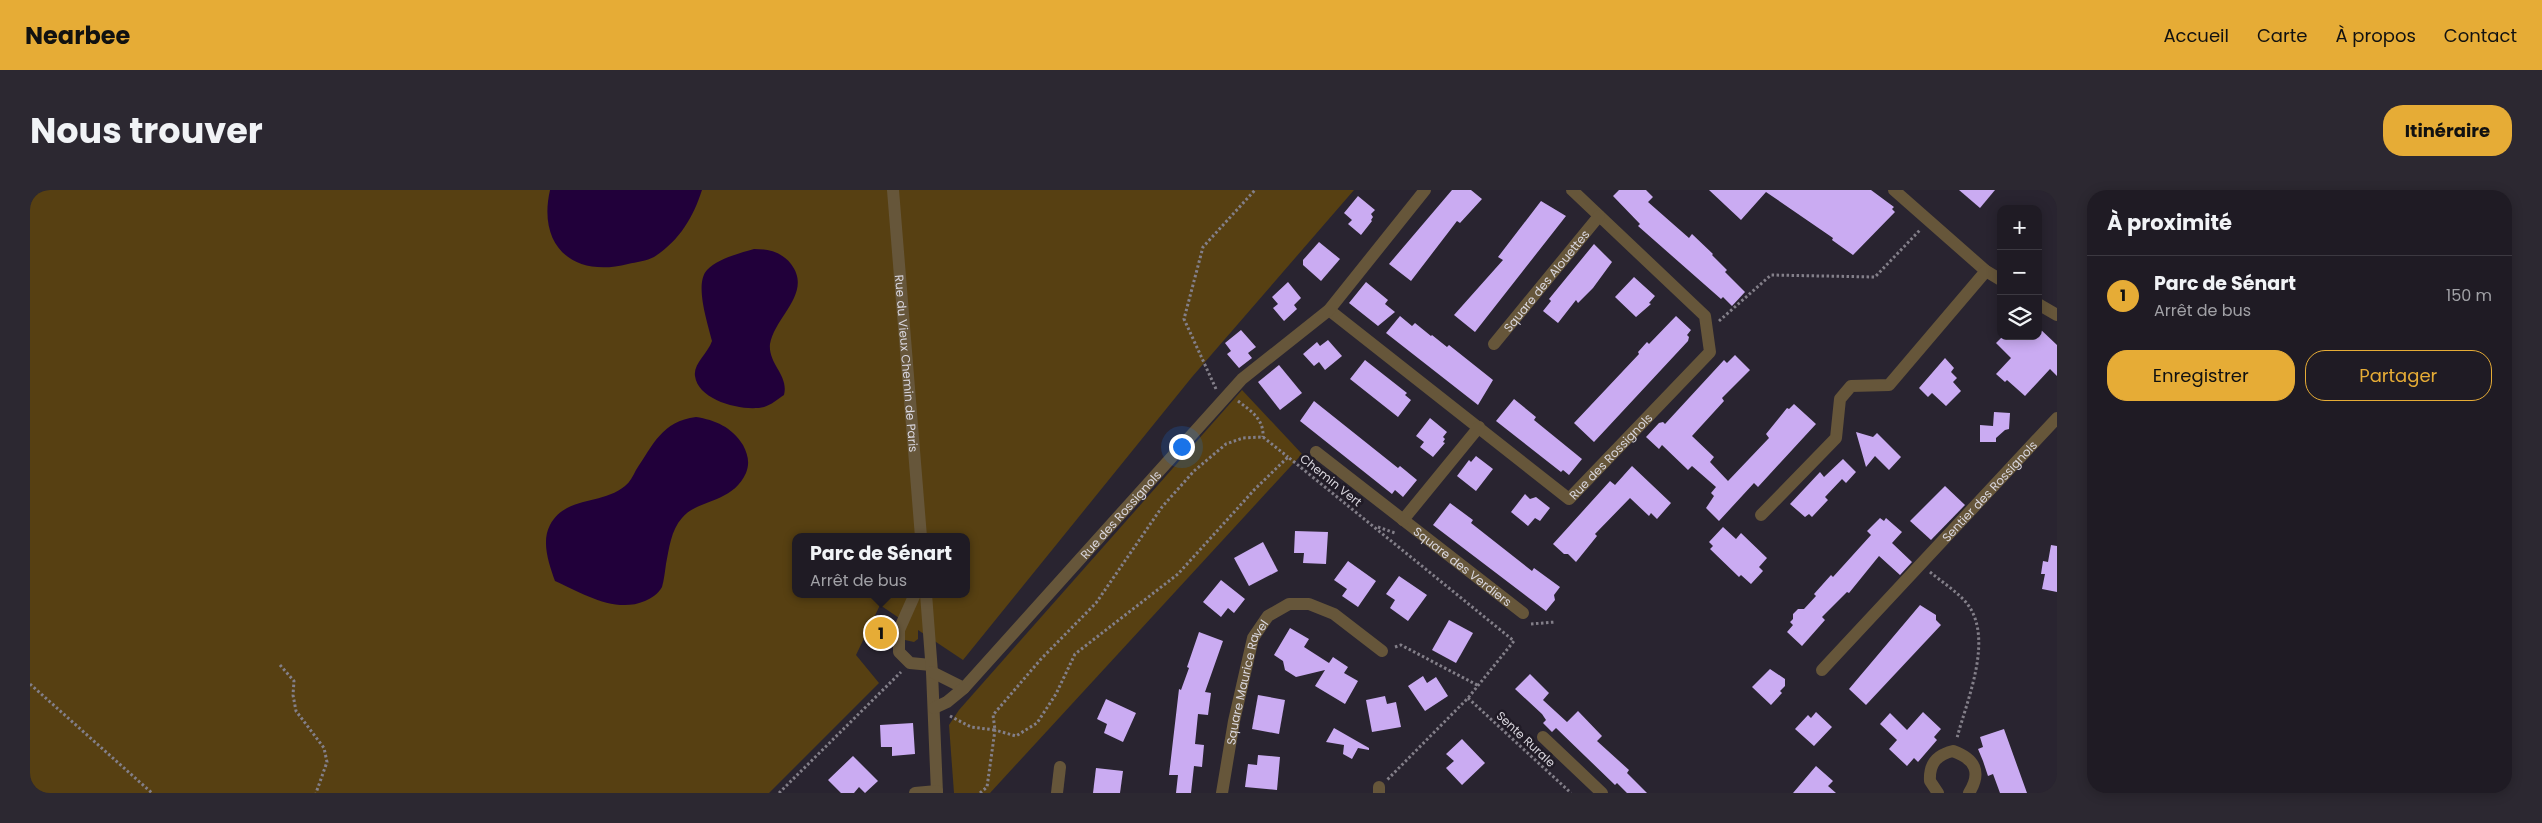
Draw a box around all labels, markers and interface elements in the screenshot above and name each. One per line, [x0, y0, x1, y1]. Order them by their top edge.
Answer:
text: Nearbee [25, 19, 130, 52]
text: Accueil [2163, 23, 2229, 48]
text: Carte [2257, 23, 2307, 48]
text: À propos [2335, 23, 2416, 48]
text: Contact [2444, 23, 2517, 48]
button: Itinéraire [2383, 105, 2512, 156]
text: Nous trouver [30, 106, 263, 155]
map controls [1997, 205, 2042, 340]
button: + [1997, 205, 2042, 250]
text: À proximité [2107, 208, 2232, 237]
street label: Square des Alouettes [1499, 226, 1593, 335]
button: − [1997, 250, 2042, 295]
text: Parc de Sénart [2154, 270, 2296, 297]
street label: Rue du Vieux Chemin de Paris [891, 274, 923, 453]
text: 1 [2120, 284, 2126, 307]
text: 150 m [2446, 284, 2492, 307]
button: layers [1997, 295, 2042, 340]
text: Arrêt de bus [2154, 299, 2251, 322]
button: Enregistrer [2107, 350, 2295, 401]
button: Partager [2305, 350, 2492, 401]
street label: Rue des Rossignols [1565, 409, 1656, 503]
your location [1169, 434, 1195, 460]
street label: Sentier des Rossignols [1938, 436, 2041, 545]
street label: Chemin Vert [1297, 450, 1365, 510]
street label: Rue des Rossignols [1076, 466, 1165, 562]
street label: Square des Verdiers [1410, 522, 1516, 610]
popup [792, 533, 970, 598]
text: Parc de Sénart [810, 540, 952, 567]
text: Arrêt de bus [810, 569, 907, 592]
pin: 1 [865, 614, 897, 652]
street label: Square Maurice Ravel [1222, 616, 1272, 746]
street label: Sente Rurale [1493, 707, 1559, 771]

